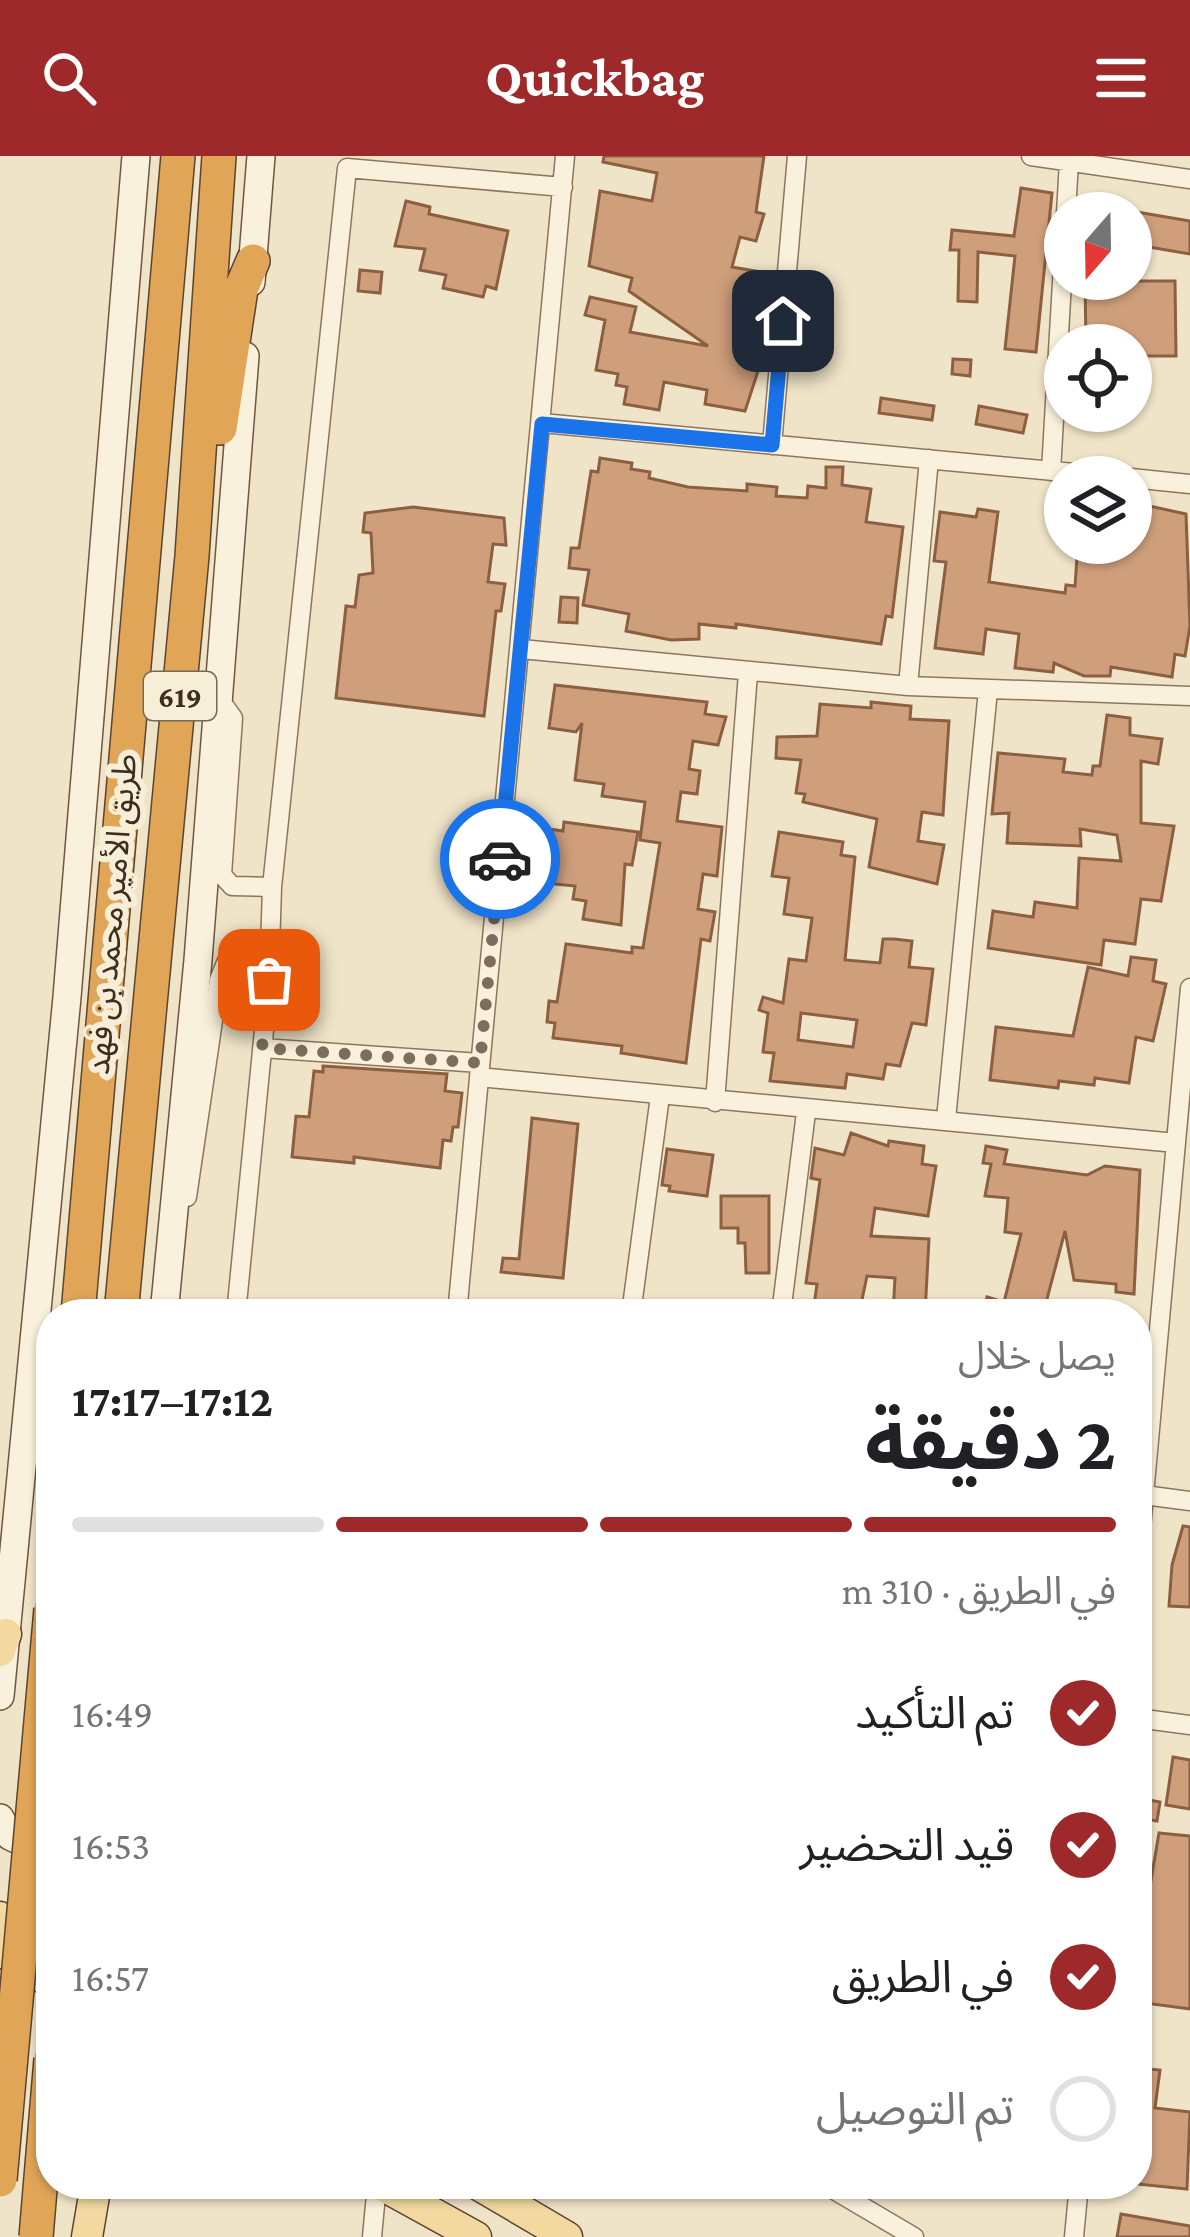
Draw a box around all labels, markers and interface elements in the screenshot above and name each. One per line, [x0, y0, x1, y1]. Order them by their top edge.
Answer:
icon: search [36, 45, 102, 111]
icon: menu [1088, 45, 1154, 111]
text: Quickbag [485, 48, 705, 108]
north arrow [1044, 192, 1152, 300]
map controls [1044, 192, 1152, 564]
pin [732, 270, 834, 372]
icon: home [750, 288, 816, 354]
button: locate [1044, 324, 1152, 432]
button: layers [1044, 456, 1152, 564]
road number: 619 [144, 672, 216, 720]
street label: طريق الأمير محمد بن فهد [79, 752, 145, 1076]
courier [440, 799, 560, 919]
icon: car [467, 826, 533, 892]
pin [218, 929, 320, 1031]
icon: bag [236, 947, 302, 1013]
text: يصل خلال [958, 1334, 1116, 1377]
text: 17:12–17:17 [72, 1376, 273, 1426]
text: 2 دقيقة [865, 1399, 1116, 1486]
text: في الطريق · 310 m [842, 1569, 1116, 1612]
icon: check [1050, 1680, 1116, 1746]
text: تم التأكيد [855, 1688, 1014, 1738]
text: 16:49 [72, 1692, 153, 1735]
icon: check [1050, 1812, 1116, 1878]
text: قيد التحضير [800, 1820, 1014, 1870]
text: 16:53 [72, 1824, 150, 1867]
icon: check [1050, 1944, 1116, 2010]
text: في الطريق [832, 1952, 1014, 2002]
text: 16:57 [72, 1956, 149, 1999]
text: تم التوصيل [816, 2084, 1014, 2134]

